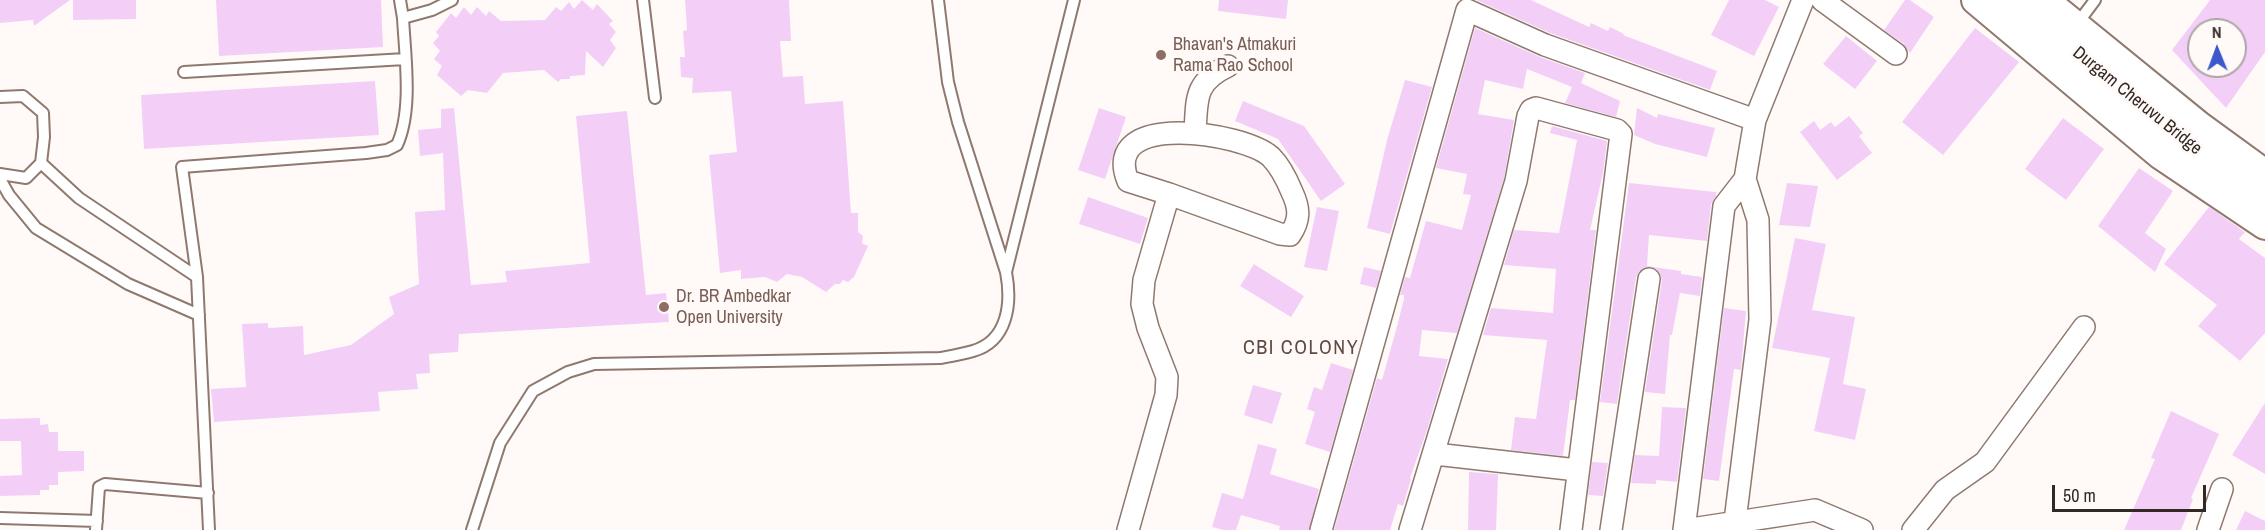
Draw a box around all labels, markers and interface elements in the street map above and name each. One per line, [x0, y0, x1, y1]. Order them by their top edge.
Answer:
north arrow [2187, 18, 2247, 78]
text: N [2212, 21, 2222, 43]
place label: Bhavan's Atmakuri Rama Rao School [1173, 34, 1296, 76]
street label: Durgam Cheruvu Bridge [2068, 42, 2206, 160]
marker: Bhavan's Atmakuri Rama Rao School [1154, 48, 1168, 62]
place label: Dr. BR Ambedkar Open University [676, 286, 791, 328]
marker: Dr. BR Ambedkar Open University [657, 300, 671, 314]
district label: CBI COLONY [1243, 337, 1359, 361]
scale bar [2055, 473, 2210, 511]
text: 50 m [2063, 483, 2096, 508]

